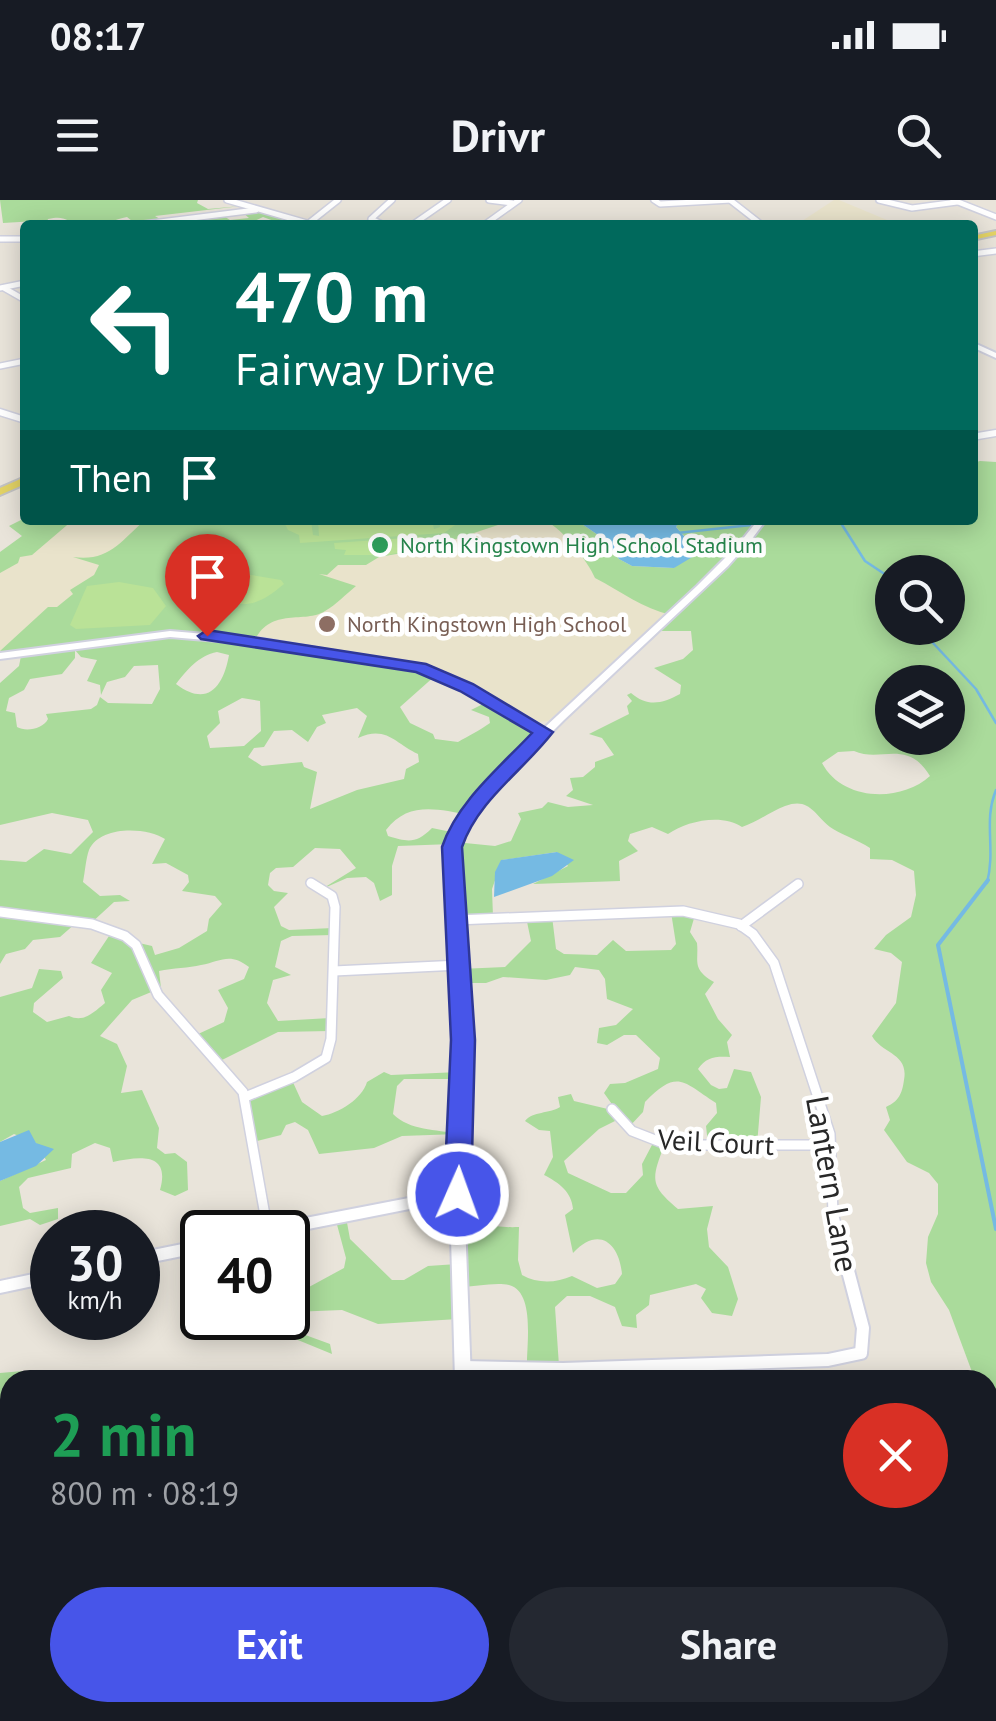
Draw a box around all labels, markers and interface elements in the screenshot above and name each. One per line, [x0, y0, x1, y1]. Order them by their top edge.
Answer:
text: 08:17 [50, 11, 146, 60]
text: Drivr [451, 106, 545, 164]
icon: menu [50, 108, 105, 163]
icon: search [891, 108, 946, 163]
text: 470 m [235, 251, 428, 341]
icon: left [70, 260, 200, 390]
text: Fairway Drive [235, 339, 496, 397]
icon: arrive [172, 450, 227, 505]
text: Then [70, 453, 152, 502]
place label: North Kingstown High School Stadium [400, 531, 763, 559]
pin [165, 534, 250, 637]
marker: North Kingstown High School Stadium [369, 534, 391, 556]
icon: arrive [180, 549, 235, 604]
map controls [875, 555, 965, 755]
button: search [875, 555, 965, 645]
place label: North Kingstown High School [347, 610, 627, 638]
marker: North Kingstown High School [316, 613, 338, 635]
button: layers [875, 665, 965, 755]
street label: Lantern Lane [797, 1092, 869, 1275]
street label: Veil Court [656, 1120, 776, 1163]
position arrow [406, 1142, 510, 1246]
speed limit sign: 40 [180, 1210, 310, 1340]
text: 30 [67, 1230, 123, 1295]
text: km/h [68, 1284, 122, 1316]
text: 2 min [50, 1395, 196, 1473]
button: close [843, 1403, 948, 1508]
text: 800 m · 08:19 [50, 1472, 239, 1514]
button: Exit [50, 1587, 489, 1702]
button: Share [509, 1587, 948, 1702]

